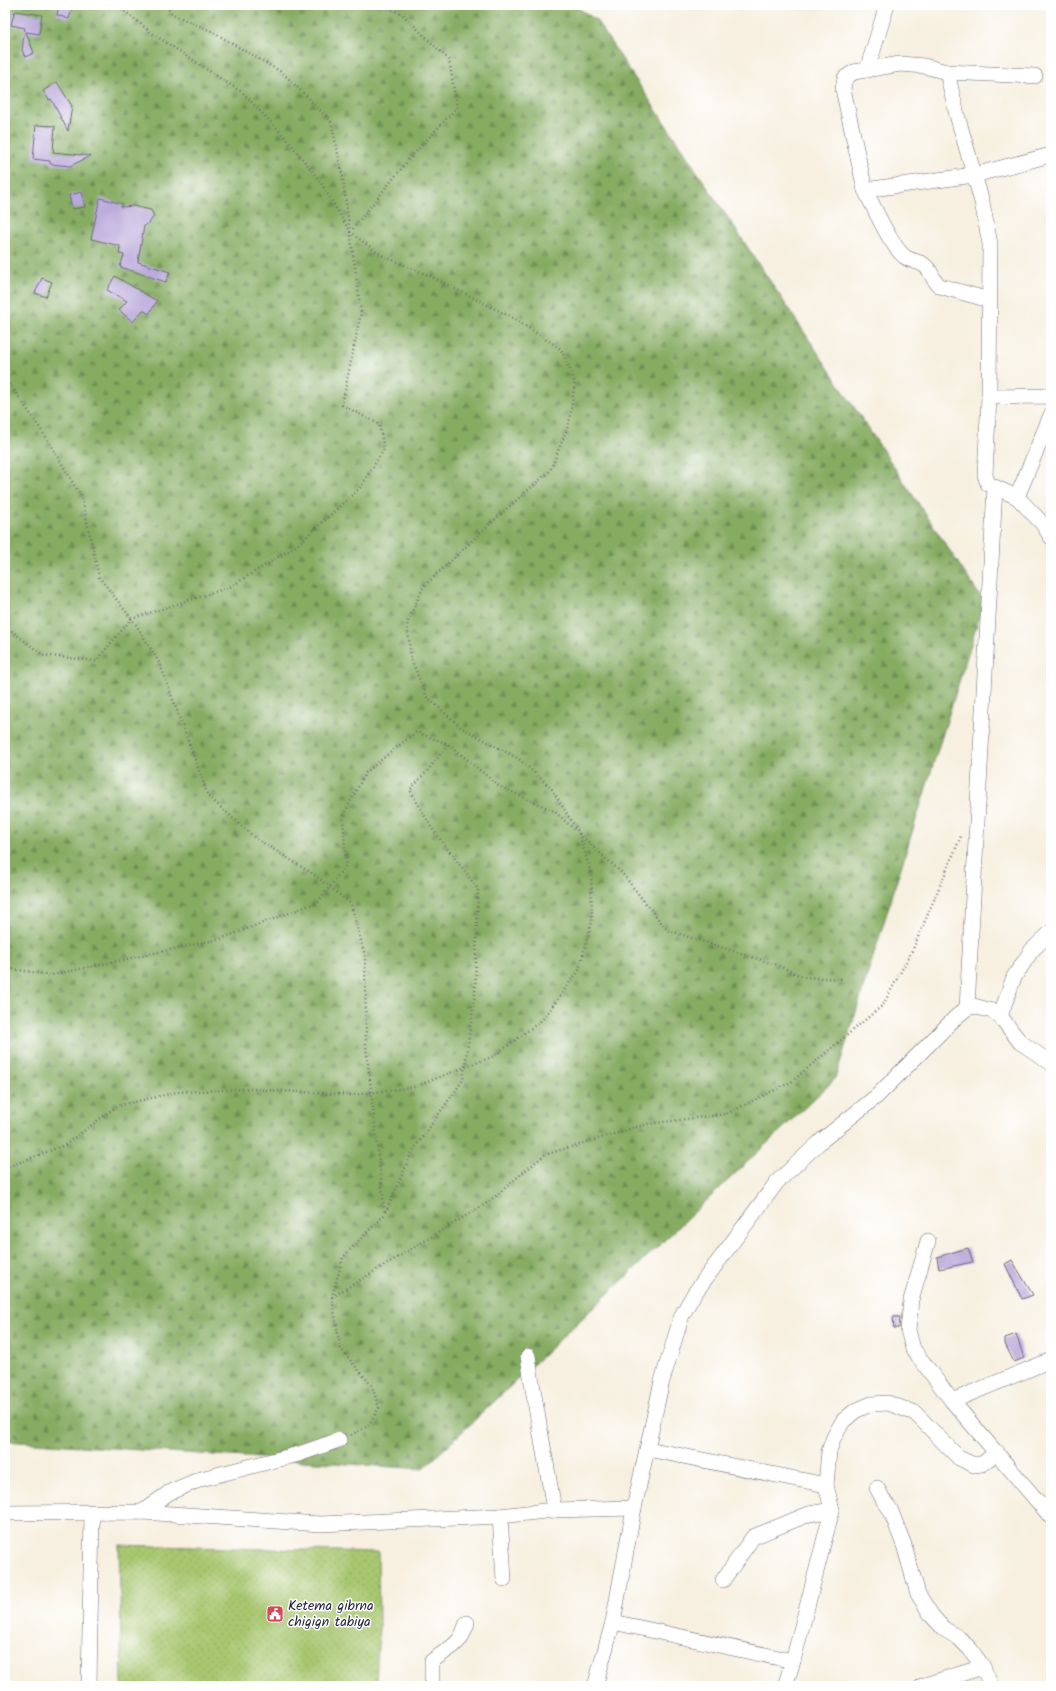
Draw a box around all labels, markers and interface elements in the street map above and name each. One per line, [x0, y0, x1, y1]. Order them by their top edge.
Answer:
place label: Ketema gibrna chigign tabiya [288, 1595, 374, 1633]
public building icon: Ketema gibrna chigign tabiya [265, 1604, 285, 1624]

